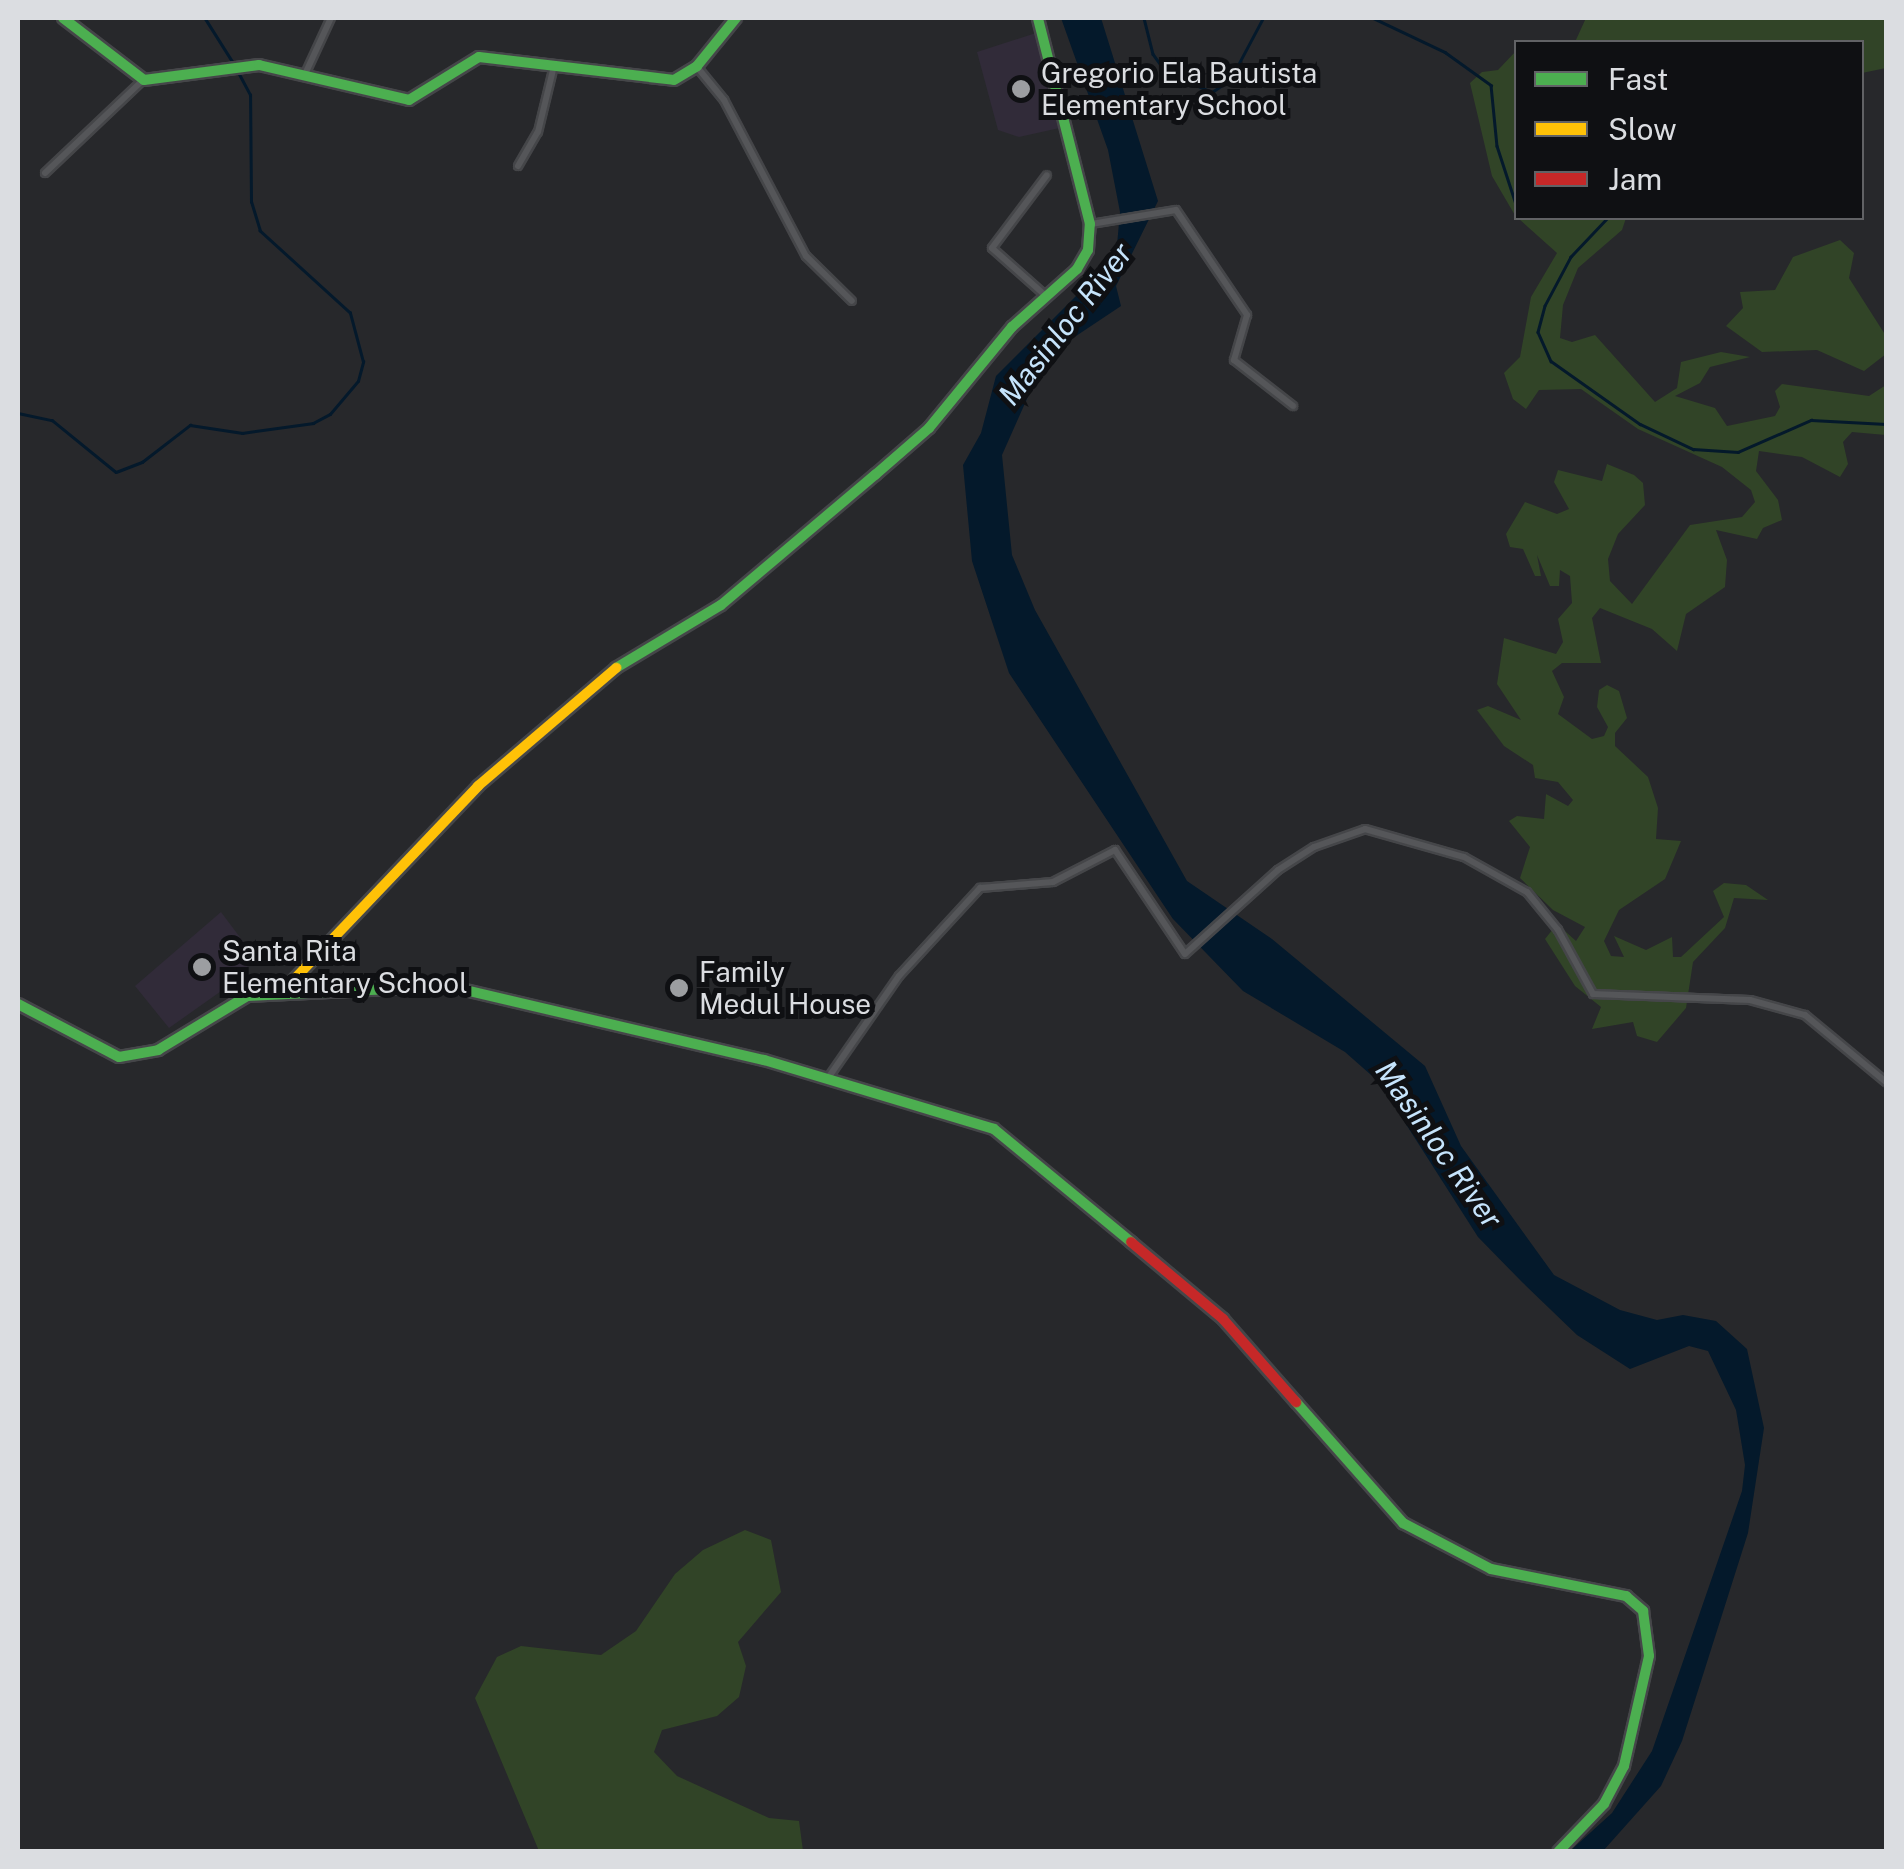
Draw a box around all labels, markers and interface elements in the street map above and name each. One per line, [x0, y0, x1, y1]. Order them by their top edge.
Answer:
legend [1514, 40, 1864, 220]
place label: Gregorio Ela Bautista Elementary School [1041, 56, 1317, 122]
text: Fast [1608, 61, 1668, 97]
marker: Gregorio Ela Bautista Elementary School [1010, 78, 1032, 100]
text: Slow [1608, 111, 1677, 147]
text: Jam [1608, 161, 1662, 197]
water label: Masinloc River [990, 236, 1140, 412]
place label: Santa Rita Elementary School [222, 934, 468, 1000]
place label: Family Medul House [699, 955, 871, 1021]
marker: Santa Rita Elementary School [191, 956, 213, 978]
marker: Family Medul House [668, 977, 690, 999]
water label: Masinloc River [1368, 1053, 1510, 1235]

